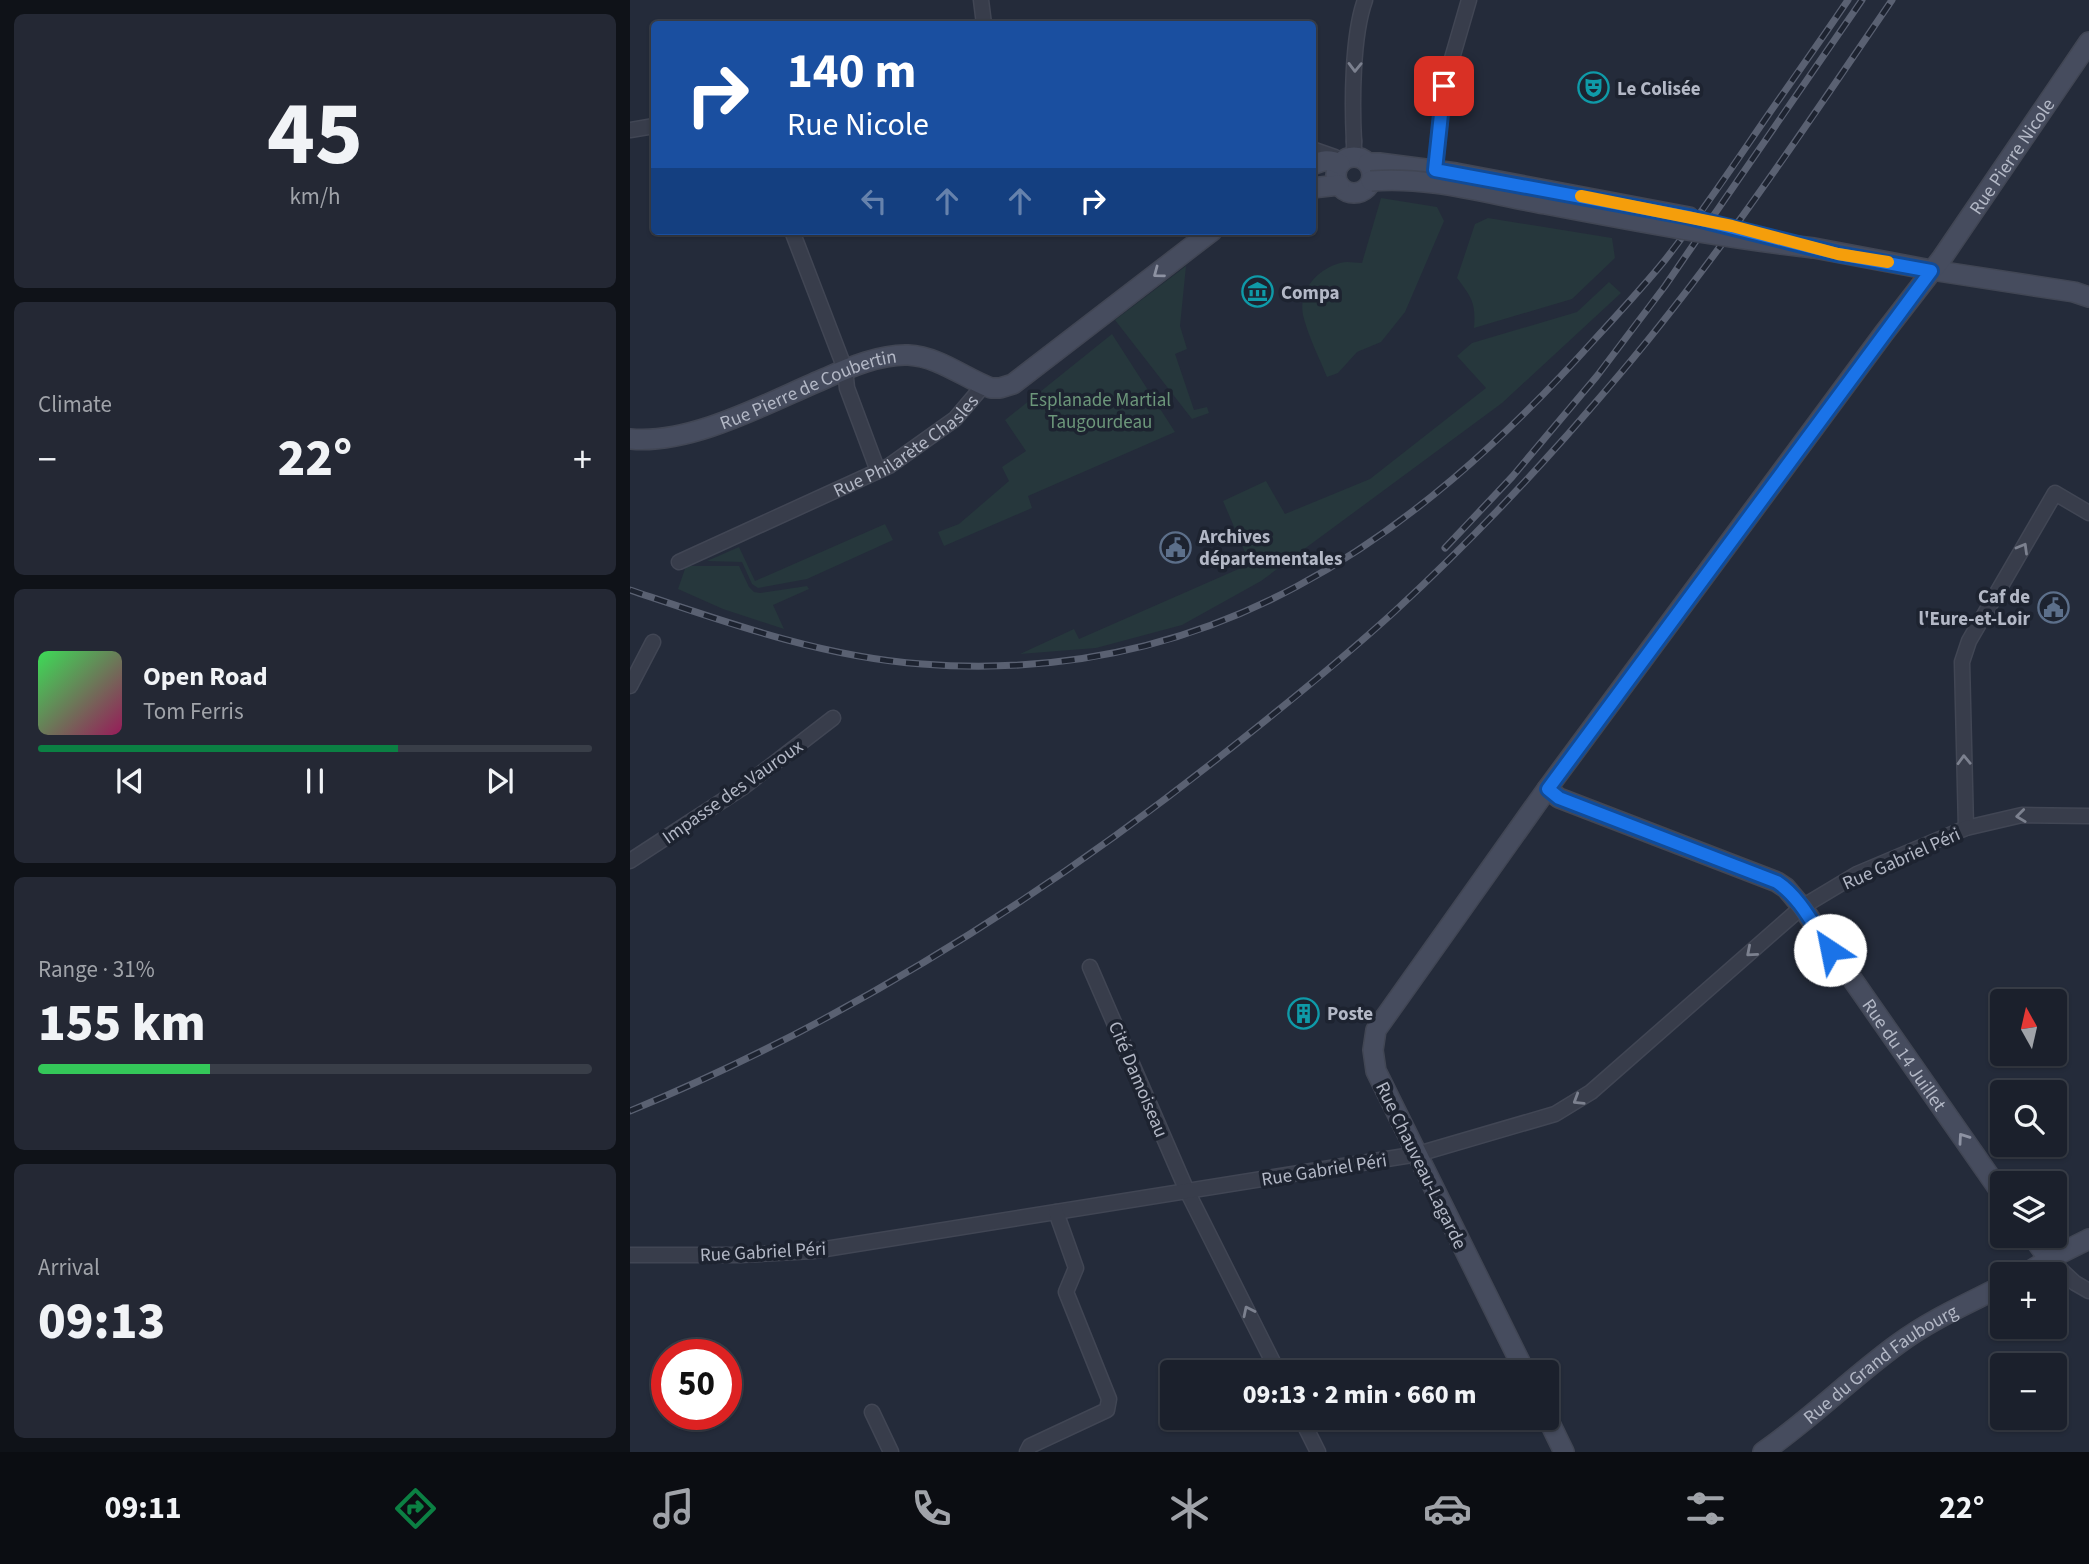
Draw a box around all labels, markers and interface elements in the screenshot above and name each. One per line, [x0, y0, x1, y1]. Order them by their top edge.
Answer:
text: 140 m [787, 37, 916, 107]
icon: right [672, 49, 763, 140]
pin [1414, 56, 1474, 116]
one-way arrow [1348, 62, 1363, 73]
icon: arrive [1425, 67, 1463, 105]
text: 45 [267, 70, 363, 199]
theatre icon: Le Colisée [1577, 71, 1611, 105]
place label: Le Colisée [1617, 76, 1701, 103]
street label: Rue Pierre Nicole [1963, 93, 2062, 220]
text: Rue Nicole [787, 102, 929, 148]
text: km/h [289, 180, 341, 213]
icon: left [855, 182, 893, 220]
icon: ahead [928, 182, 966, 220]
icon: ahead [1001, 182, 1039, 220]
icon: right [1074, 182, 1112, 220]
one-way arrow [1154, 264, 1166, 277]
museum icon: Compa [1241, 275, 1275, 309]
place label: Compa [1281, 280, 1340, 307]
street label: Rue Pierre de Coubertin [716, 343, 898, 437]
park label: Esplanade Martial Taugourdeau [1029, 387, 1171, 436]
text: Climate [38, 388, 112, 421]
street label: Rue Philarète Chasles [829, 389, 985, 505]
text: 22° [278, 422, 352, 496]
text: − [38, 433, 57, 487]
text: + [573, 433, 592, 487]
place label: Archives départementales [1198, 524, 1342, 573]
public building icon: Archives départementales [1159, 530, 1193, 564]
one-way arrow [2015, 543, 2028, 556]
place label: Caf de l'Eure-et-Loir [1918, 584, 2030, 633]
public building icon: Caf de l'Eure-et-Loir [2036, 590, 2070, 624]
text: Open Road [143, 658, 268, 695]
text: Tom Ferris [143, 695, 244, 728]
street label: Impasse des Vauroux [657, 733, 809, 851]
one-way arrow [1957, 754, 1972, 765]
icon: previous [111, 762, 149, 800]
icon: pause [296, 762, 334, 800]
icon: next [481, 762, 519, 800]
one-way arrow [2015, 809, 2027, 824]
street label: Rue Gabriel Péri [1838, 821, 1965, 897]
position arrow [1793, 913, 1867, 987]
one-way arrow [1746, 944, 1759, 956]
text: Range · 31% [38, 953, 155, 986]
text: 155 km [38, 987, 206, 1061]
north arrow [1990, 989, 2067, 1066]
map controls [1990, 989, 2067, 1430]
street label: Rue du 14 Juillet [1855, 994, 1952, 1117]
building icon: Poste [1287, 996, 1321, 1030]
place label: Poste [1327, 1001, 1373, 1028]
street label: Cité Damoiseau [1101, 1017, 1174, 1142]
street label: Rue Chauveau-Lagarde [1368, 1077, 1473, 1254]
button: search [1990, 1080, 2067, 1157]
one-way arrow [1573, 1091, 1586, 1104]
one-way arrow [1959, 1133, 1971, 1146]
street label: Rue Gabriel Péri [1260, 1147, 1389, 1194]
button: layers [1990, 1171, 2067, 1248]
street label: Rue Gabriel Péri [699, 1236, 827, 1269]
text: Arrival [38, 1251, 100, 1284]
button: + [1990, 1262, 2067, 1339]
text: 09:13 [38, 1285, 165, 1359]
street label: Rue du Grand Faubourg [1798, 1298, 1963, 1431]
one-way arrow [1242, 1306, 1256, 1318]
speed limit sign: 50 [651, 1339, 742, 1430]
button: − [1990, 1353, 2067, 1430]
text: 09:13 · 2 min · 660 m [1243, 1376, 1476, 1413]
icon: directions [391, 1484, 440, 1533]
icon: music [649, 1484, 698, 1533]
icon: phone [907, 1484, 956, 1533]
icon: climate [1165, 1484, 1214, 1533]
icon: car [1423, 1484, 1472, 1533]
icon: filters [1681, 1484, 1730, 1533]
text: 09:11 [105, 1485, 182, 1531]
text: 22° [1939, 1485, 1984, 1531]

